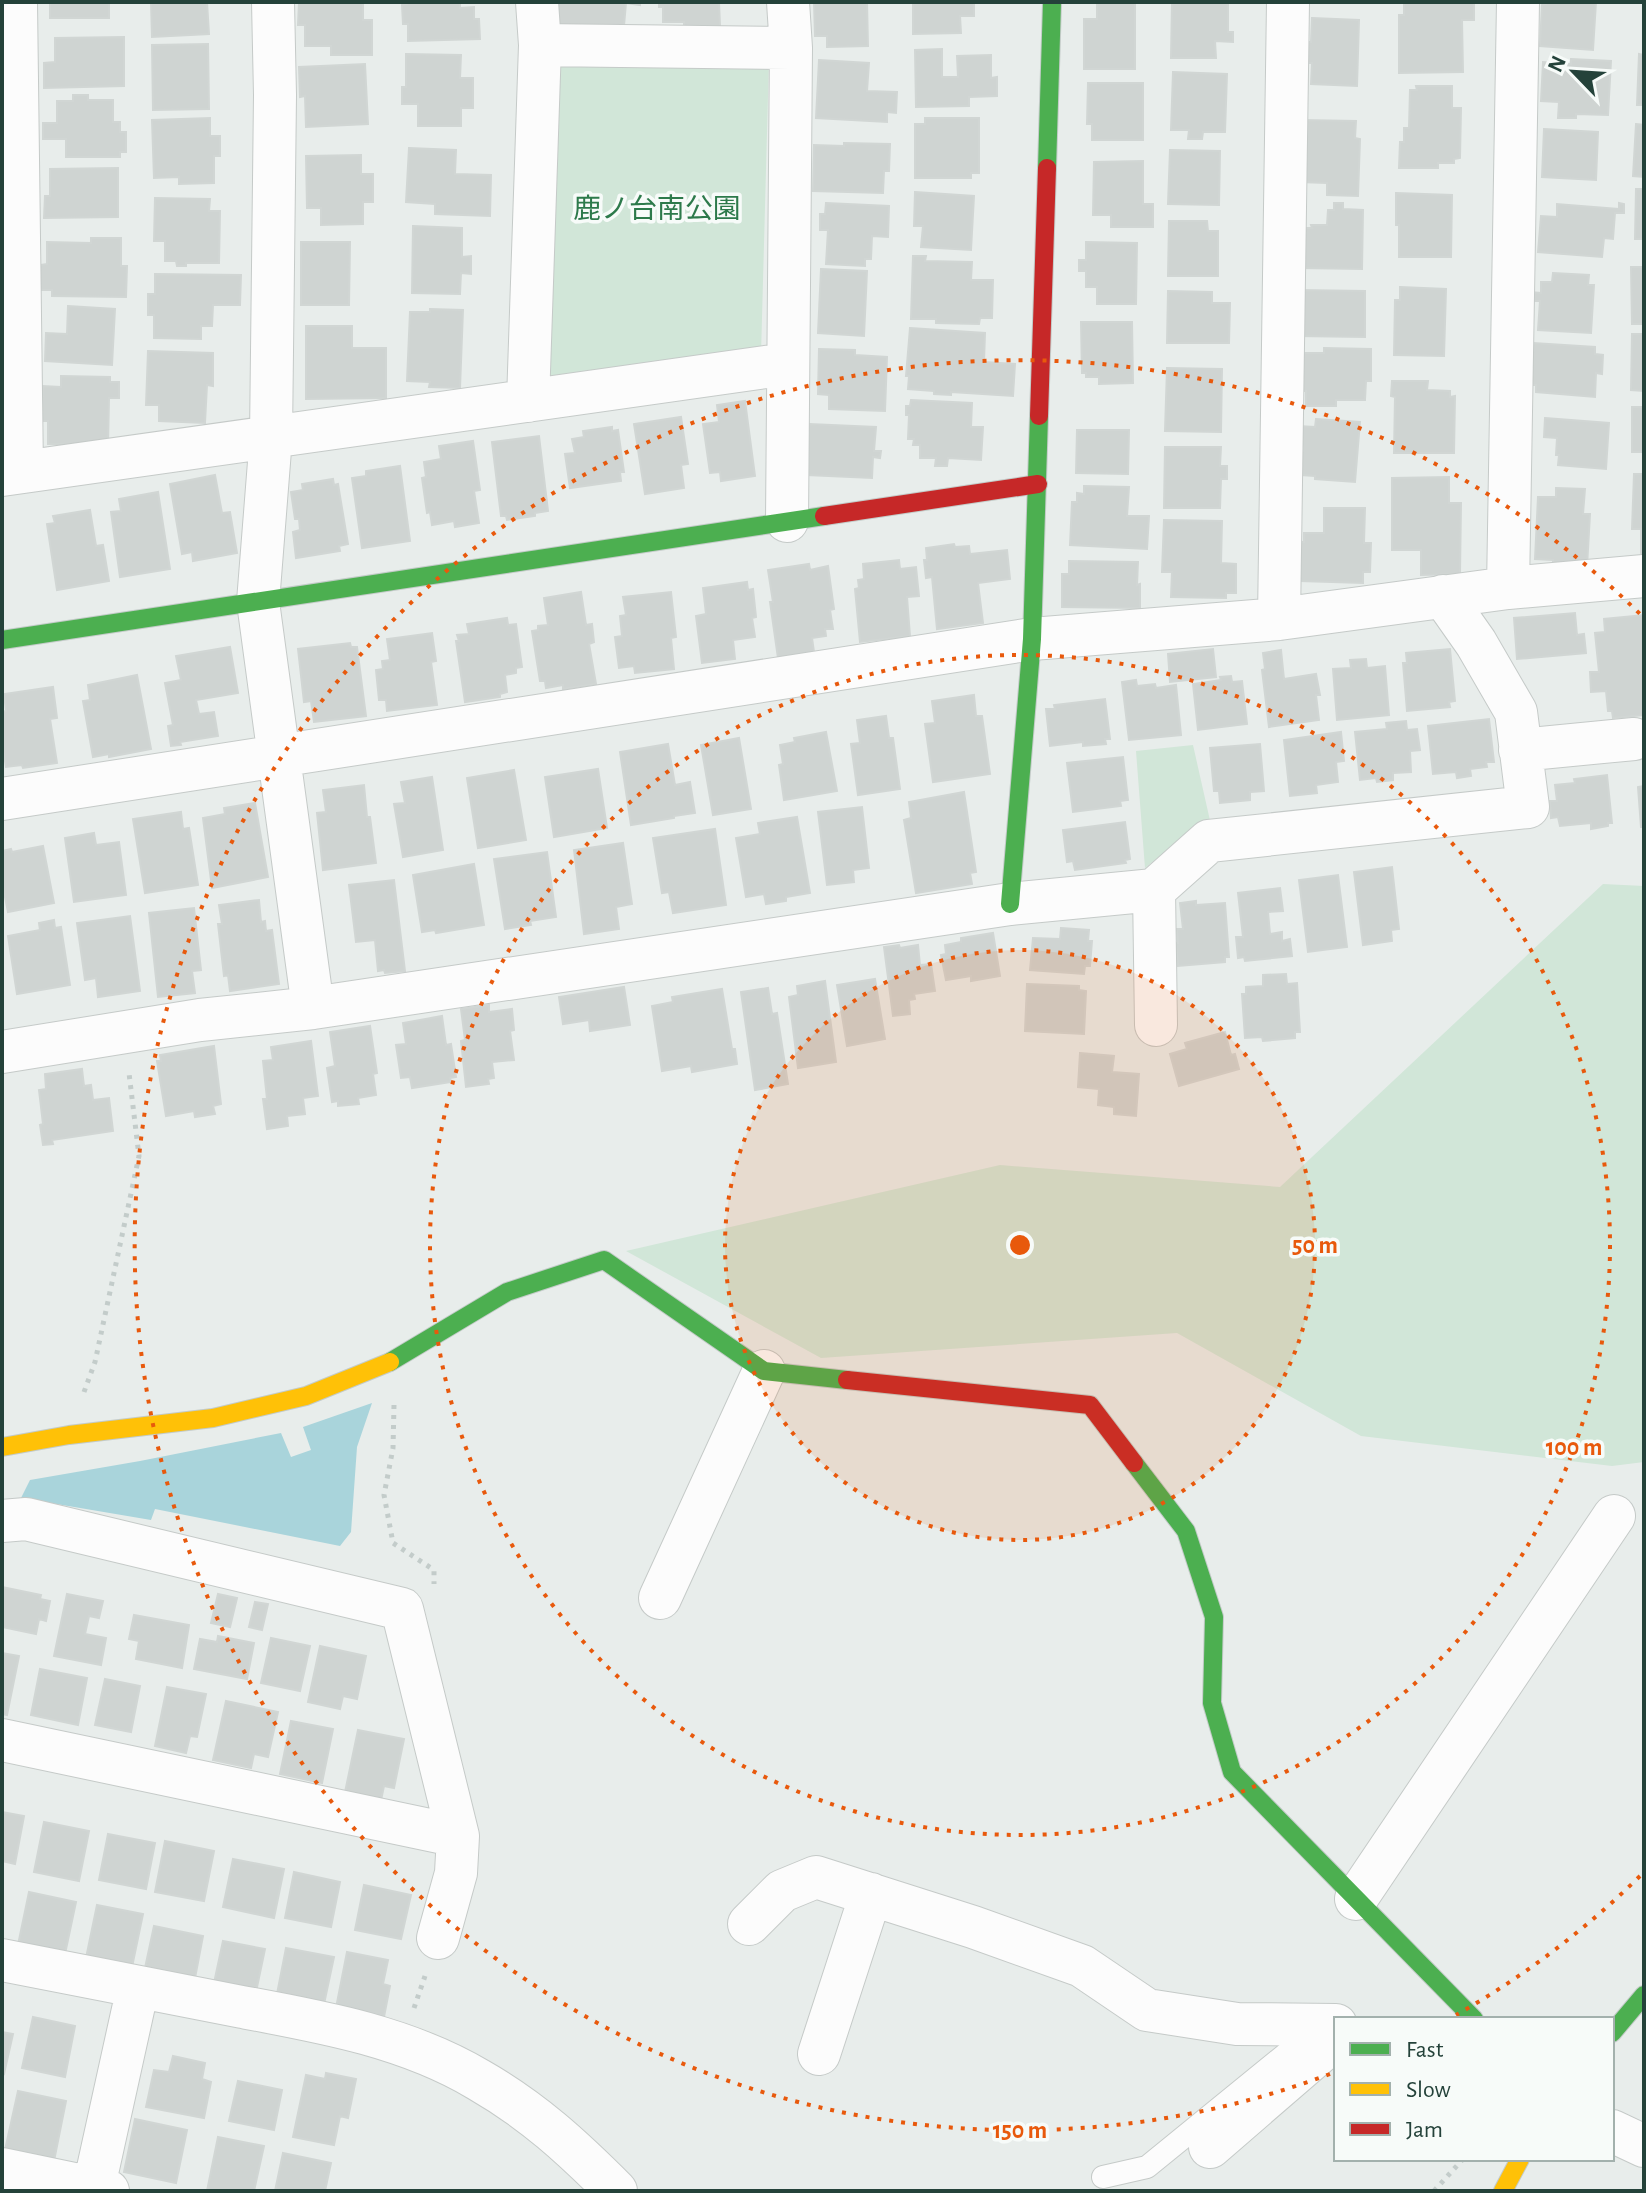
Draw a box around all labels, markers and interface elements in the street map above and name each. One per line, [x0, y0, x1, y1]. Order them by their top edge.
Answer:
north arrow [1534, 32, 1614, 112]
text: N [1544, 52, 1570, 76]
park label: 鹿ノ台南公園 [573, 194, 741, 224]
centre of rings [1006, 1231, 1034, 1259]
text: 50 m [1292, 1234, 1338, 1258]
text: 100 m [1546, 1436, 1602, 1460]
legend [1334, 2017, 1614, 2161]
text: Fast [1406, 2038, 1444, 2062]
text: Slow [1406, 2078, 1451, 2102]
text: Jam [1406, 2118, 1443, 2142]
text: 150 m [993, 2119, 1047, 2143]

